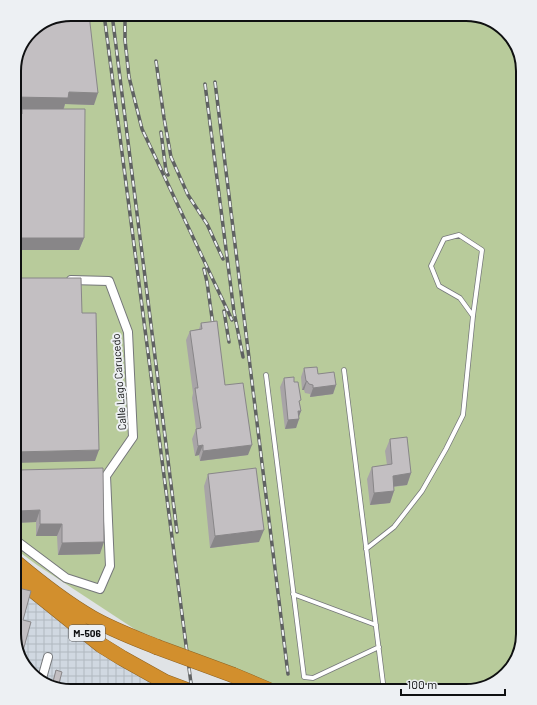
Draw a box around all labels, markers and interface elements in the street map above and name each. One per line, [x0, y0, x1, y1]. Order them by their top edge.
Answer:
street label: Calle Lago Carucedo [109, 333, 128, 431]
road number: M-506 [69, 625, 105, 641]
scale bar [401, 671, 505, 697]
text: 100 m [407, 677, 437, 691]

